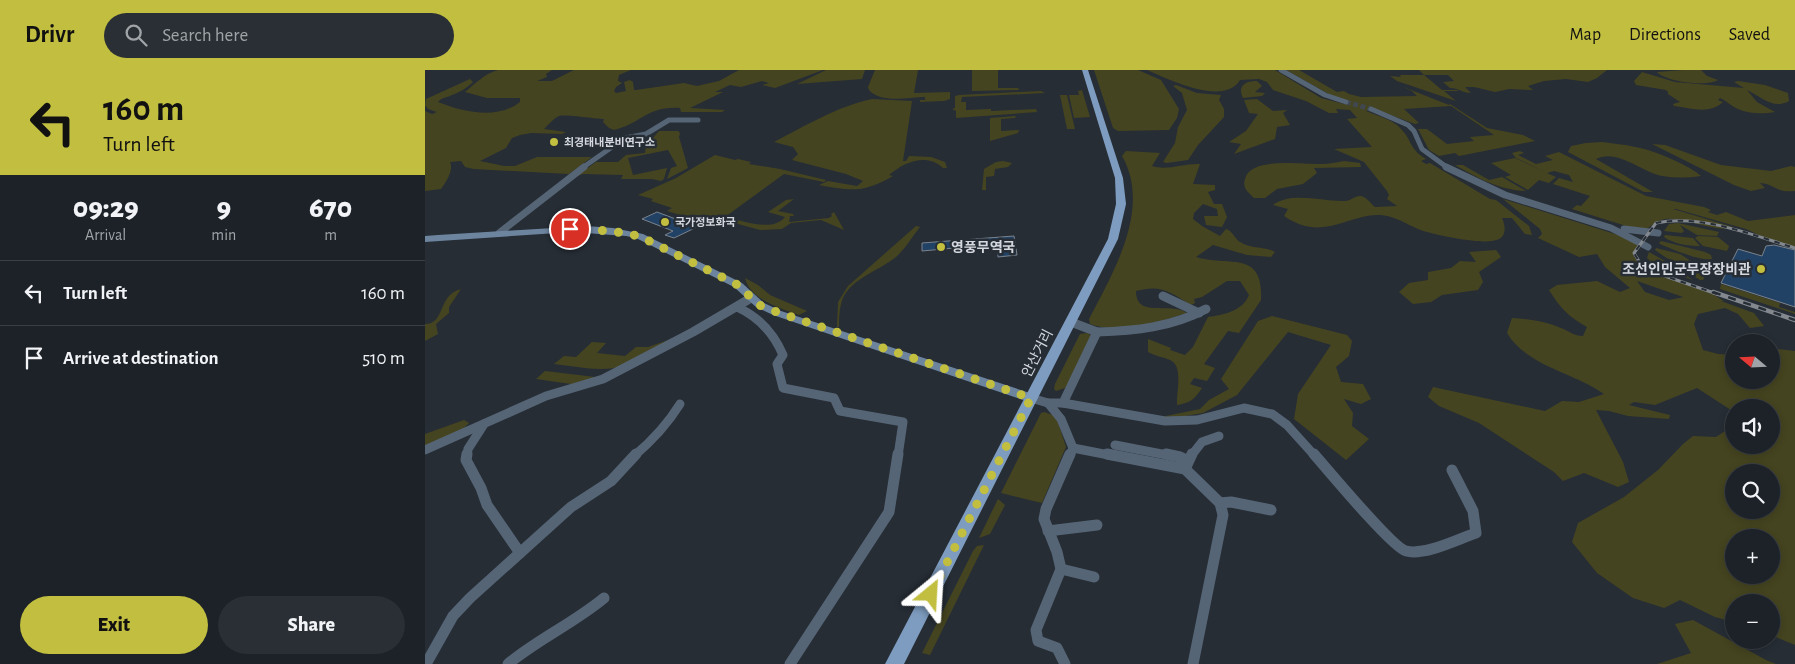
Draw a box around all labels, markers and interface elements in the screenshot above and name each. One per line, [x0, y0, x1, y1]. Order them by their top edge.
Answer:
search box [104, 13, 454, 58]
icon: search [122, 21, 150, 49]
text: Drivr [25, 23, 74, 47]
text: Search here [162, 26, 248, 45]
text: Map [1570, 26, 1601, 44]
text: Directions [1629, 26, 1701, 44]
text: Saved [1729, 26, 1770, 44]
icon: left [20, 90, 85, 155]
text: 160 m [103, 92, 184, 127]
text: Turn left [103, 133, 175, 155]
marker: 최경태내분비연구소 [548, 136, 560, 148]
place label: 최경태내분비연구소 [564, 136, 655, 148]
text: 09:29 [73, 193, 139, 223]
text: 9 [216, 193, 231, 223]
text: 670 [309, 193, 352, 223]
pin [549, 208, 591, 250]
icon: arrive [556, 215, 584, 243]
marker: 국가정보화국 [659, 216, 671, 228]
place label: 국가정보화국 [675, 217, 736, 228]
text: Arrival [85, 227, 126, 243]
text: min [211, 227, 236, 243]
text: m [324, 227, 337, 243]
place label: 영풍무역국 [951, 240, 1016, 255]
marker: 영풍무역국 [935, 241, 947, 253]
place label: 조선인민군무장장비관 [1622, 262, 1751, 277]
marker: 조선인민군무장장비관 [1755, 263, 1767, 275]
icon: left [20, 279, 48, 307]
text: Turn left [63, 284, 127, 303]
text: 160 m [361, 284, 405, 303]
street label: 안산거리 [1019, 327, 1056, 380]
north arrow [1725, 334, 1780, 389]
map controls [1725, 334, 1780, 649]
icon: arrive [20, 344, 48, 372]
text: Arrive at destination [63, 349, 219, 368]
text: 510 m [362, 349, 405, 368]
button: sound [1725, 399, 1780, 454]
button: search [1725, 464, 1780, 519]
button: + [1725, 529, 1780, 584]
position arrow [904, 567, 956, 619]
button: − [1725, 594, 1780, 649]
button: Exit [20, 596, 208, 654]
button: Share [218, 596, 405, 654]

